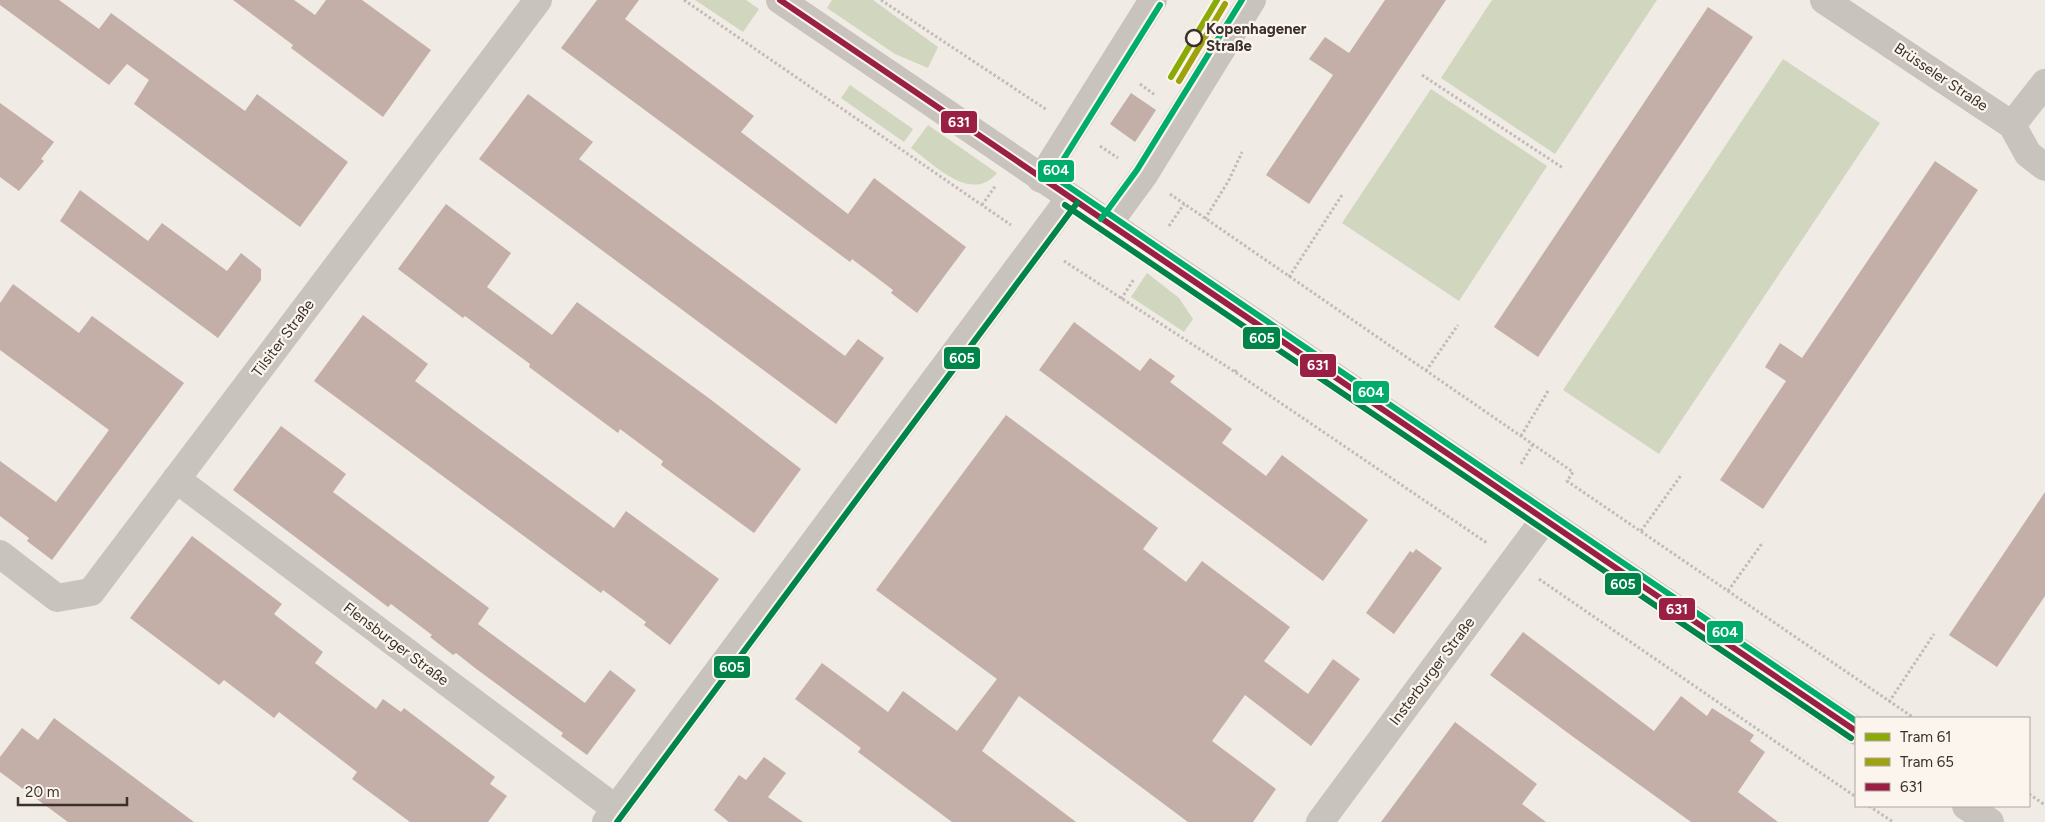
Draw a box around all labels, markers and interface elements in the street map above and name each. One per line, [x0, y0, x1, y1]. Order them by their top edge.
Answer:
place label: Kopenhagener Straße [1206, 20, 1307, 55]
marker: Kopenhagener Straße [1185, 29, 1203, 47]
street label: Brüsseler Straße [1891, 39, 1991, 115]
line badge: 631 [940, 110, 978, 134]
text: 631 [948, 114, 970, 131]
line badge: 604 [1037, 159, 1075, 183]
text: 604 [1043, 162, 1069, 179]
street label: Tilsiter Straße [248, 296, 318, 380]
line badge: 605 [1242, 326, 1281, 350]
text: 605 [1249, 330, 1275, 347]
line badge: 605 [943, 346, 981, 370]
text: 605 [949, 350, 975, 367]
line badge: 631 [1299, 353, 1337, 378]
text: 631 [1307, 357, 1329, 374]
line badge: 604 [1352, 380, 1390, 404]
text: 604 [1358, 384, 1384, 401]
line badge: 605 [1604, 572, 1642, 596]
text: 605 [1610, 576, 1636, 593]
line badge: 631 [1658, 597, 1696, 621]
street label: Flensburger Straße [340, 599, 452, 689]
text: 631 [1666, 601, 1688, 618]
street label: Insterburger Straße [1386, 613, 1478, 729]
line badge: 604 [1706, 620, 1744, 644]
text: 604 [1712, 624, 1738, 641]
line badge: 605 [713, 655, 751, 679]
text: 605 [719, 659, 745, 676]
legend [1855, 717, 2030, 807]
text: Tram 61 [1900, 728, 1951, 746]
text: Tram 65 [1900, 753, 1954, 771]
scale bar [18, 774, 126, 806]
text: 631 [1900, 778, 1923, 796]
text: 20 m [25, 783, 59, 801]

